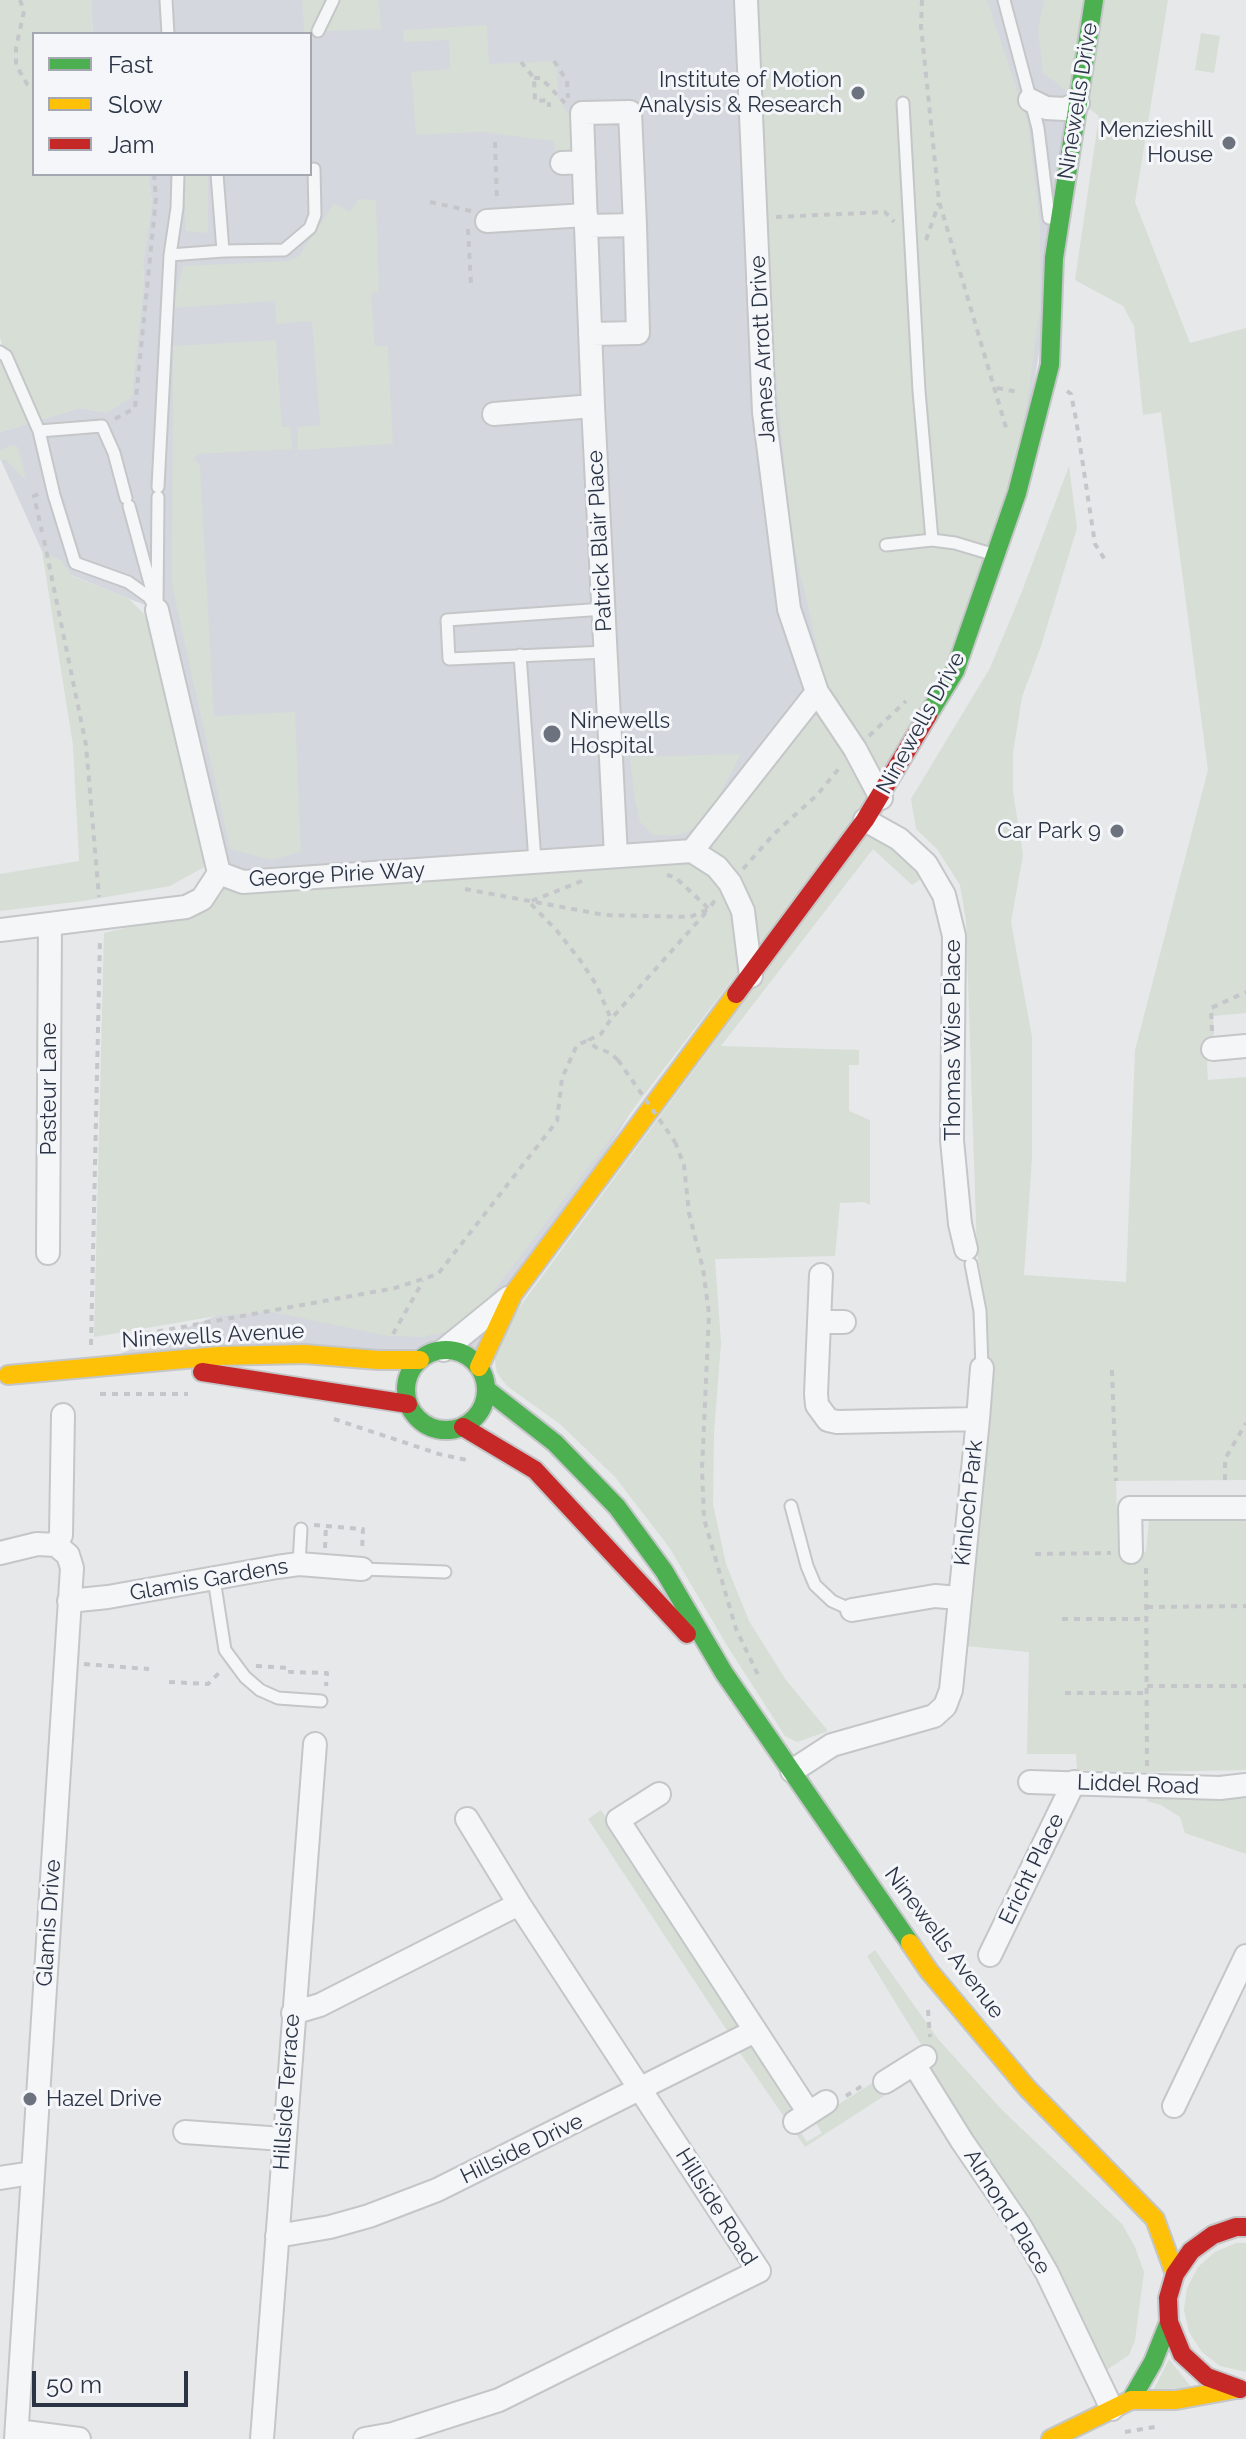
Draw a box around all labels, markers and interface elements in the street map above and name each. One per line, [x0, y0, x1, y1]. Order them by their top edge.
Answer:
street label: Ninewells Drive [1053, 21, 1103, 181]
legend [32, 32, 312, 176]
text: Fast [108, 50, 153, 79]
place label: Institute of Motion Analysis & Research [638, 67, 842, 118]
marker: Institute of Motion Analysis & Research [849, 84, 867, 102]
text: Slow [108, 90, 162, 119]
place label: Menzieshill House [1099, 117, 1213, 168]
text: Jam [108, 130, 154, 159]
marker: Menzieshill House [1220, 134, 1238, 152]
street label: James Arrott Drive [745, 255, 781, 443]
street label: Patrick Blair Place [582, 449, 618, 633]
street label: Ninewells Drive [871, 647, 971, 799]
place label: Ninewells Hospital [570, 708, 670, 760]
marker: Ninewells Hospital [541, 723, 563, 745]
place label: Car Park 9 [997, 818, 1101, 844]
marker: Car Park 9 [1108, 822, 1126, 840]
street label: George Pirie Way [248, 857, 426, 893]
street label: Thomas Wise Place [940, 939, 966, 1141]
street label: Pasteur Lane [36, 1022, 62, 1156]
street label: Ninewells Avenue [121, 1318, 305, 1354]
street label: Kinloch Park [949, 1439, 989, 1567]
street label: Glamis Gardens [128, 1553, 290, 1607]
street label: Liddel Road [1076, 1770, 1200, 1800]
street label: Ericht Place [994, 1809, 1070, 1929]
street label: Glamis Drive [31, 1859, 67, 1987]
street label: Ninewells Avenue [878, 1862, 1010, 2024]
street label: Hillside Terrace [268, 2013, 306, 2171]
place label: Hazel Drive [46, 2086, 162, 2112]
marker: Hazel Drive [21, 2090, 39, 2108]
street label: Hillside Drive [456, 2108, 588, 2190]
street label: Hillside Road [669, 2143, 763, 2271]
street label: Almond Place [958, 2144, 1056, 2280]
scale bar [36, 2355, 192, 2405]
text: 50 m [46, 2370, 102, 2399]

